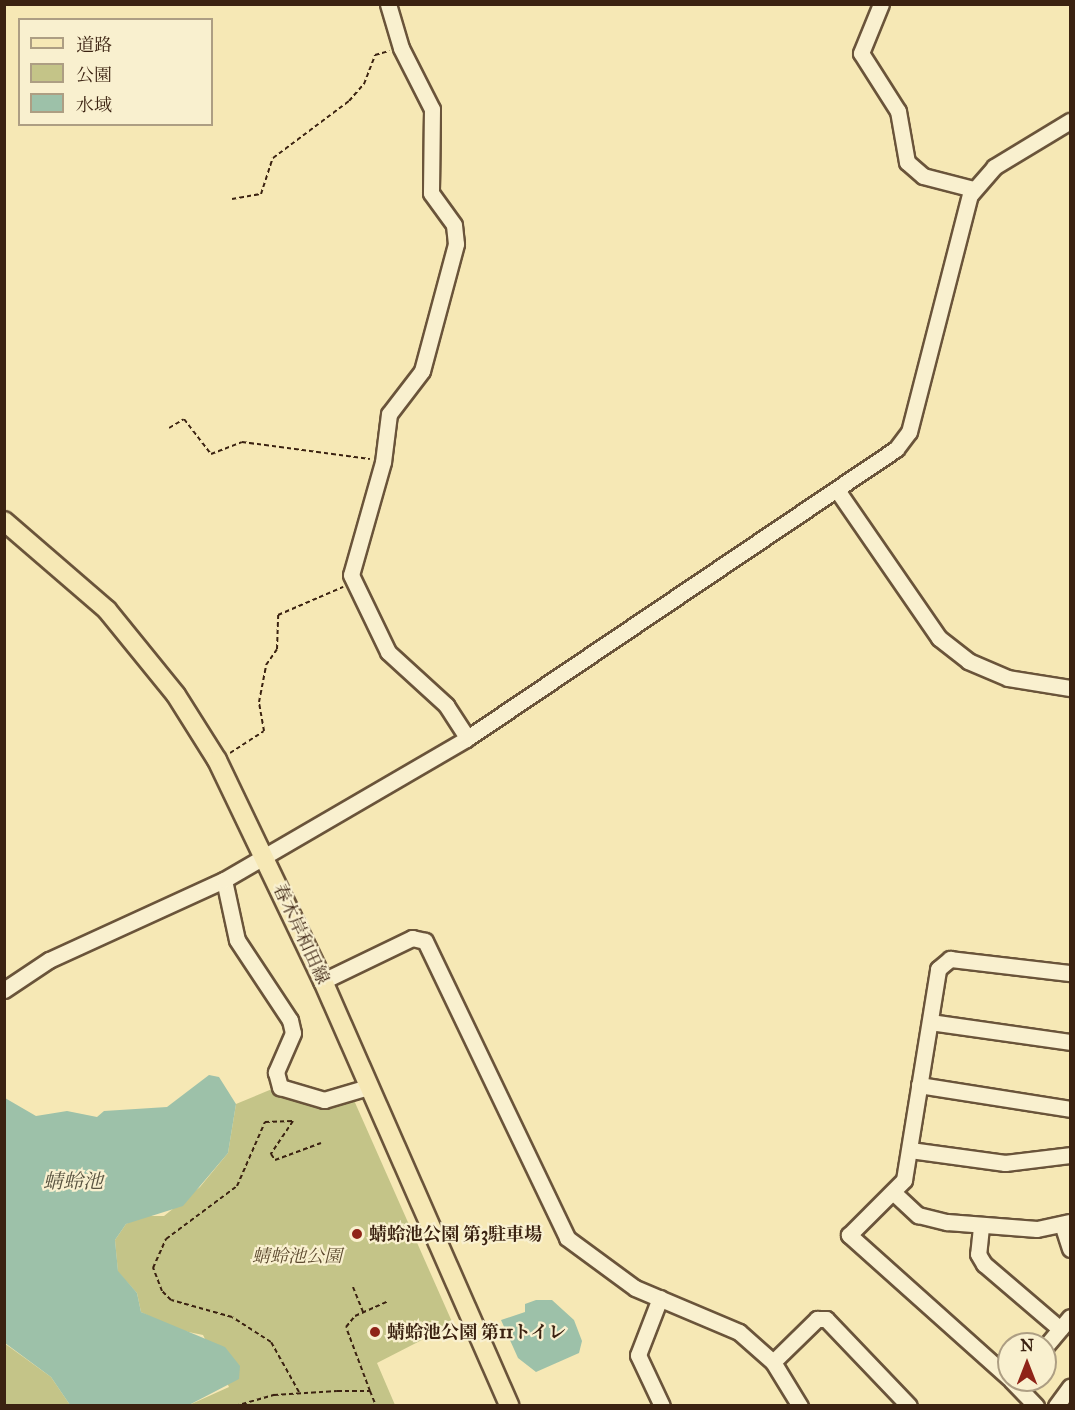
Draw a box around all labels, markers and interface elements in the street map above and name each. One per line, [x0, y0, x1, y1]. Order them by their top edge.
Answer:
legend [18, 18, 213, 126]
text: 道路 [76, 34, 112, 56]
text: 公園 [76, 64, 112, 86]
text: 水域 [76, 94, 112, 116]
street label: 春木岸和田線 [268, 880, 334, 988]
water label: 蜻蛉池 [43, 1169, 103, 1193]
place label: 蜻蛉池公園 第3駐車場 [369, 1223, 542, 1245]
marker: 蜻蛉池公園 第3駐車場 [350, 1227, 364, 1241]
park label: 蜻蛉池公園 [252, 1245, 342, 1267]
place label: 蜻蛉池公園 第11トイレ [387, 1321, 567, 1343]
marker: 蜻蛉池公園 第11トイレ [368, 1325, 382, 1339]
north arrow [997, 1332, 1057, 1392]
text: N [1020, 1336, 1034, 1355]

